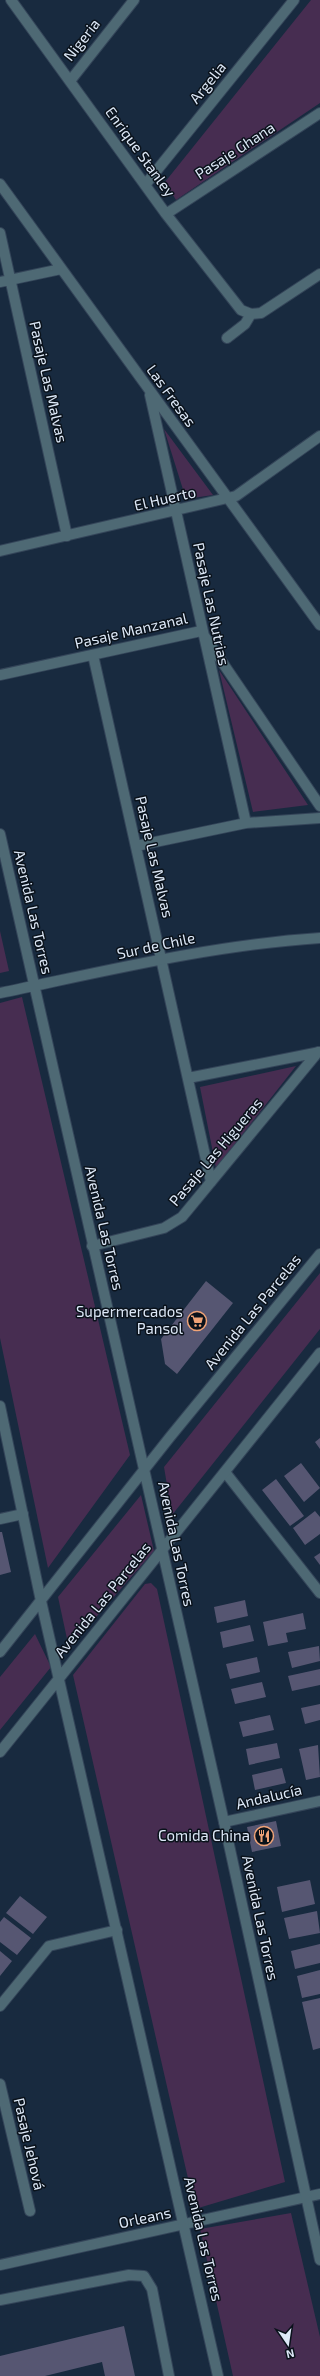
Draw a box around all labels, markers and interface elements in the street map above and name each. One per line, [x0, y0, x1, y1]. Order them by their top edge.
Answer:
street label: Nigeria [59, 15, 103, 64]
street label: Argelia [185, 58, 229, 107]
street label: Enrique Stanley [102, 103, 179, 200]
street label: Pasaje Ghana [191, 118, 278, 183]
street label: Pasaje Las Malvas [25, 319, 72, 445]
street label: Las Fresas [143, 361, 200, 430]
street label: El Huerto [132, 482, 197, 514]
street label: Pasaje Las Nutrias [189, 541, 234, 667]
street label: Pasaje Manzanal [73, 608, 190, 653]
street label: Pasaje Las Malvas [131, 794, 178, 920]
street label: Avenida Las Torres [11, 848, 57, 976]
street label: Sur de Chile [115, 928, 197, 962]
street label: Pasaje Las Higueras [165, 1094, 266, 1210]
street label: Avenida Las Torres [82, 1164, 128, 1292]
street label: Avenida Las Parcelas [200, 1250, 304, 1373]
place label: Supermercados Pansol [76, 1302, 184, 1337]
supermarket icon: Supermercados Pansol [186, 1310, 208, 1332]
street label: Avenida Las Torres [155, 1480, 199, 1608]
street label: Avenida Las Parcelas [50, 1538, 154, 1661]
street label: Andalucía [234, 1780, 304, 1812]
restaurant icon: Comida China [253, 1825, 275, 1847]
place label: Comida China [158, 1826, 250, 1844]
street label: Avenida Las Torres [239, 1854, 283, 1982]
street label: Pasaje Jehová [10, 2096, 49, 2192]
street label: Avenida Las Torres [181, 2175, 227, 2303]
street label: Orleans [117, 2203, 173, 2231]
north arrow [268, 2324, 308, 2364]
text: N [285, 2347, 296, 2361]

